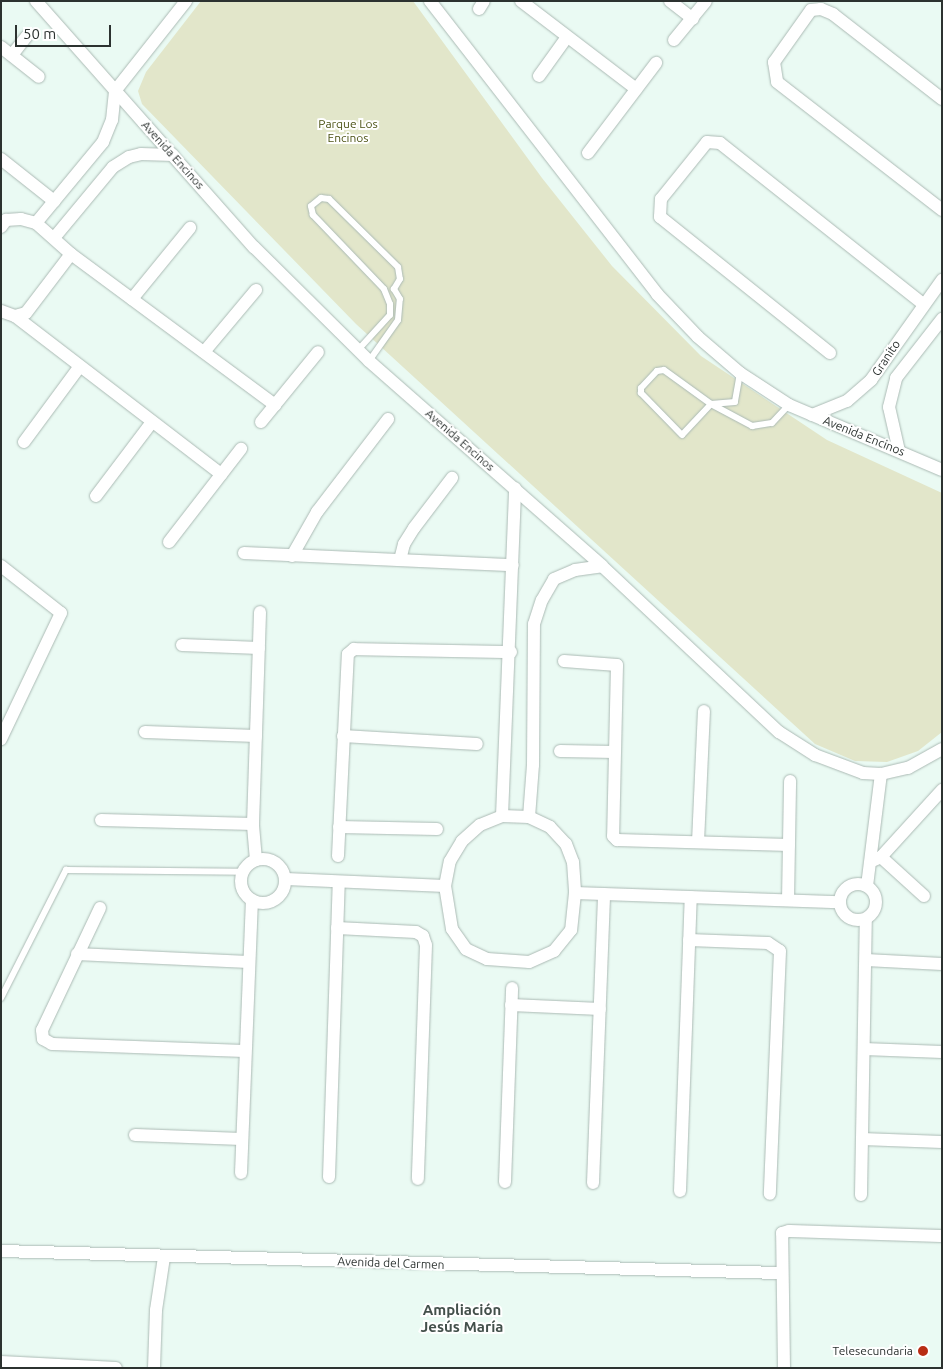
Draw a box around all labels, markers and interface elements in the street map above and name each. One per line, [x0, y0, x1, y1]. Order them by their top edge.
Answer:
scale bar [18, 15, 114, 47]
text: 50 m [23, 25, 56, 42]
park label: Parque Los Encinos [318, 117, 378, 145]
street label: Avenida Encinos [139, 118, 207, 192]
street label: Granito [869, 337, 903, 379]
street label: Avenida Encinos [422, 406, 498, 474]
street label: Avenida Encinos [821, 413, 907, 459]
street label: Avenida del Carmen [337, 1254, 445, 1272]
district label: Ampliación Jesús María [421, 1300, 503, 1335]
place label: Telesecundaria [833, 1344, 913, 1358]
marker: Telesecundaria [917, 1345, 929, 1357]

